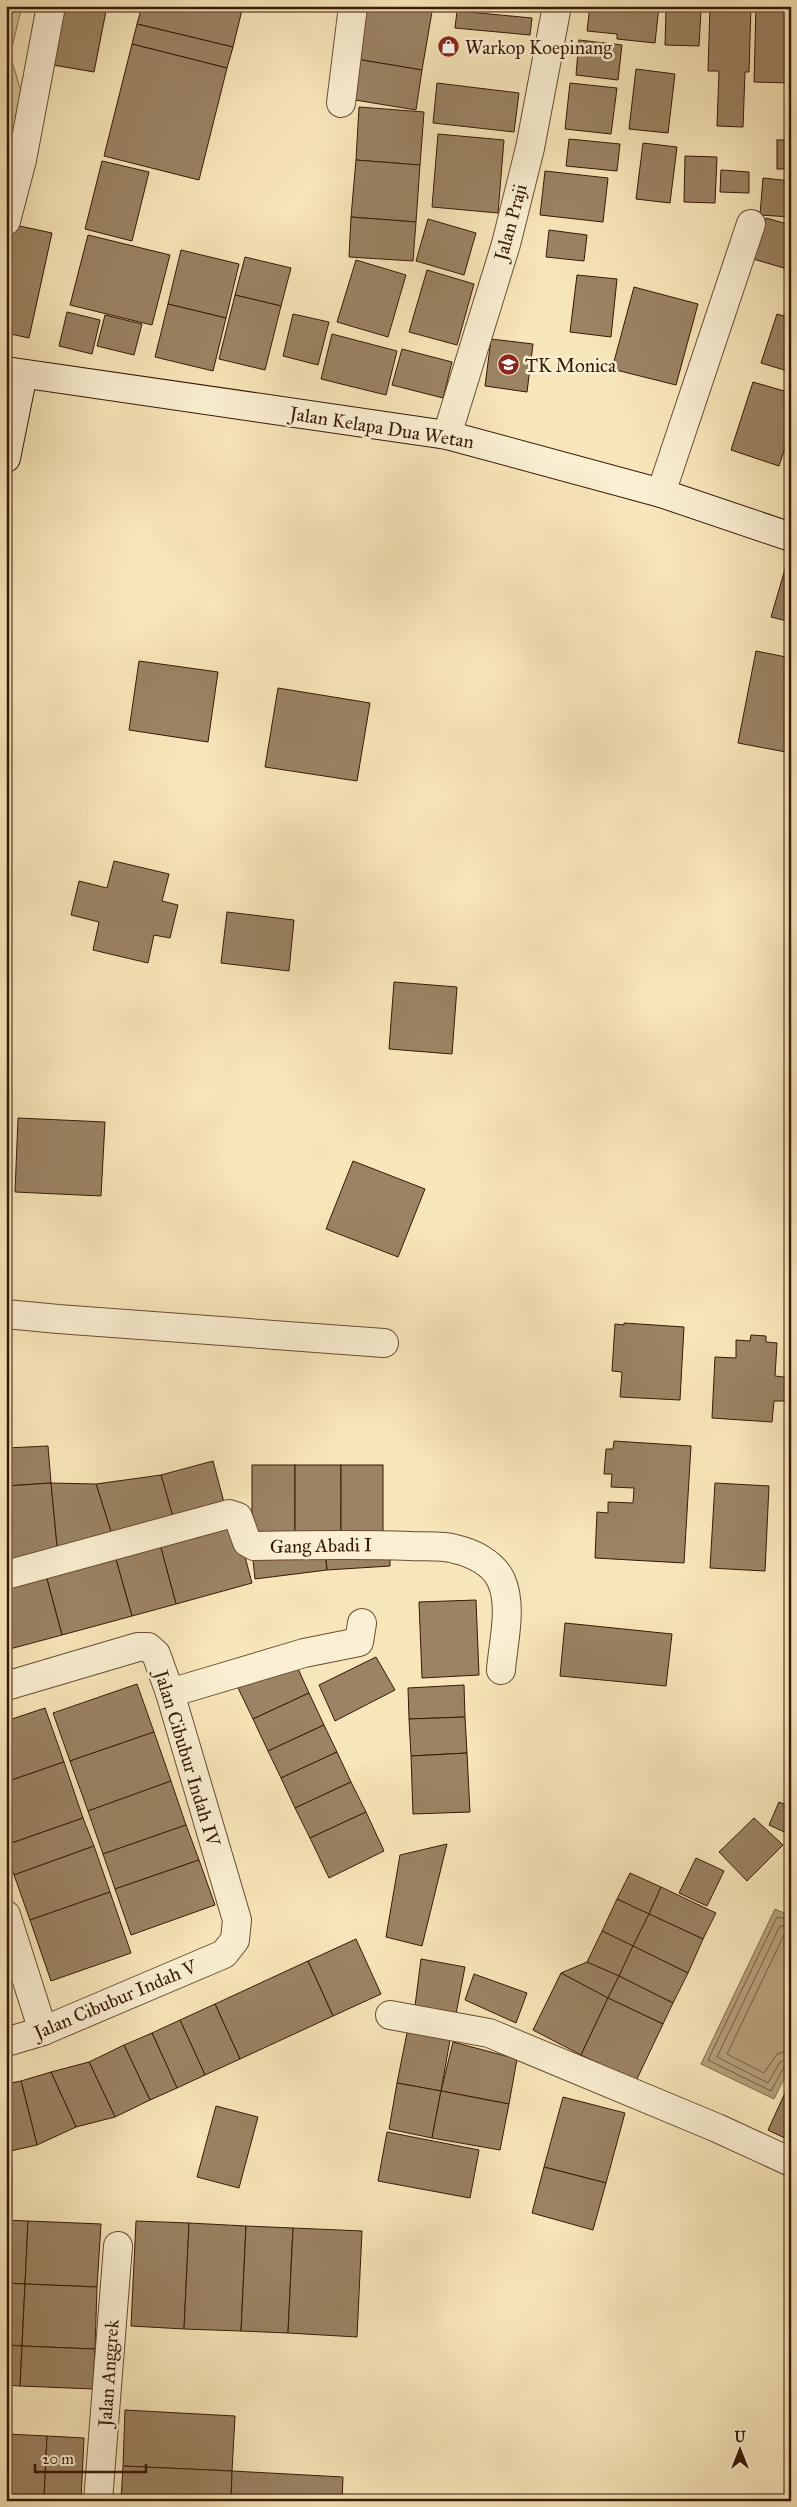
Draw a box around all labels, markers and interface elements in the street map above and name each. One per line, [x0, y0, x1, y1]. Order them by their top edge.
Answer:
shop icon: Warkop Koepinang [437, 35, 461, 59]
place label: Warkop Koepinang [465, 36, 612, 60]
street label: Jalan Praji [489, 181, 533, 265]
school or university icon: TK Monica [497, 353, 521, 377]
place label: TK Monica [525, 354, 617, 377]
street label: Jalan Kelapa Dua Wetan [286, 401, 476, 454]
street label: Gang Abadi I [270, 1533, 372, 1559]
street label: Jalan Cibubur Indah IV [148, 1666, 225, 1850]
street label: Jalan Cibubur Indah V [29, 1954, 201, 2046]
street label: Jalan Anggrek [93, 2319, 125, 2429]
north arrow [714, 2424, 764, 2474]
text: U [734, 2429, 746, 2446]
scale bar [35, 2442, 146, 2474]
text: 20 m [42, 2450, 74, 2468]

